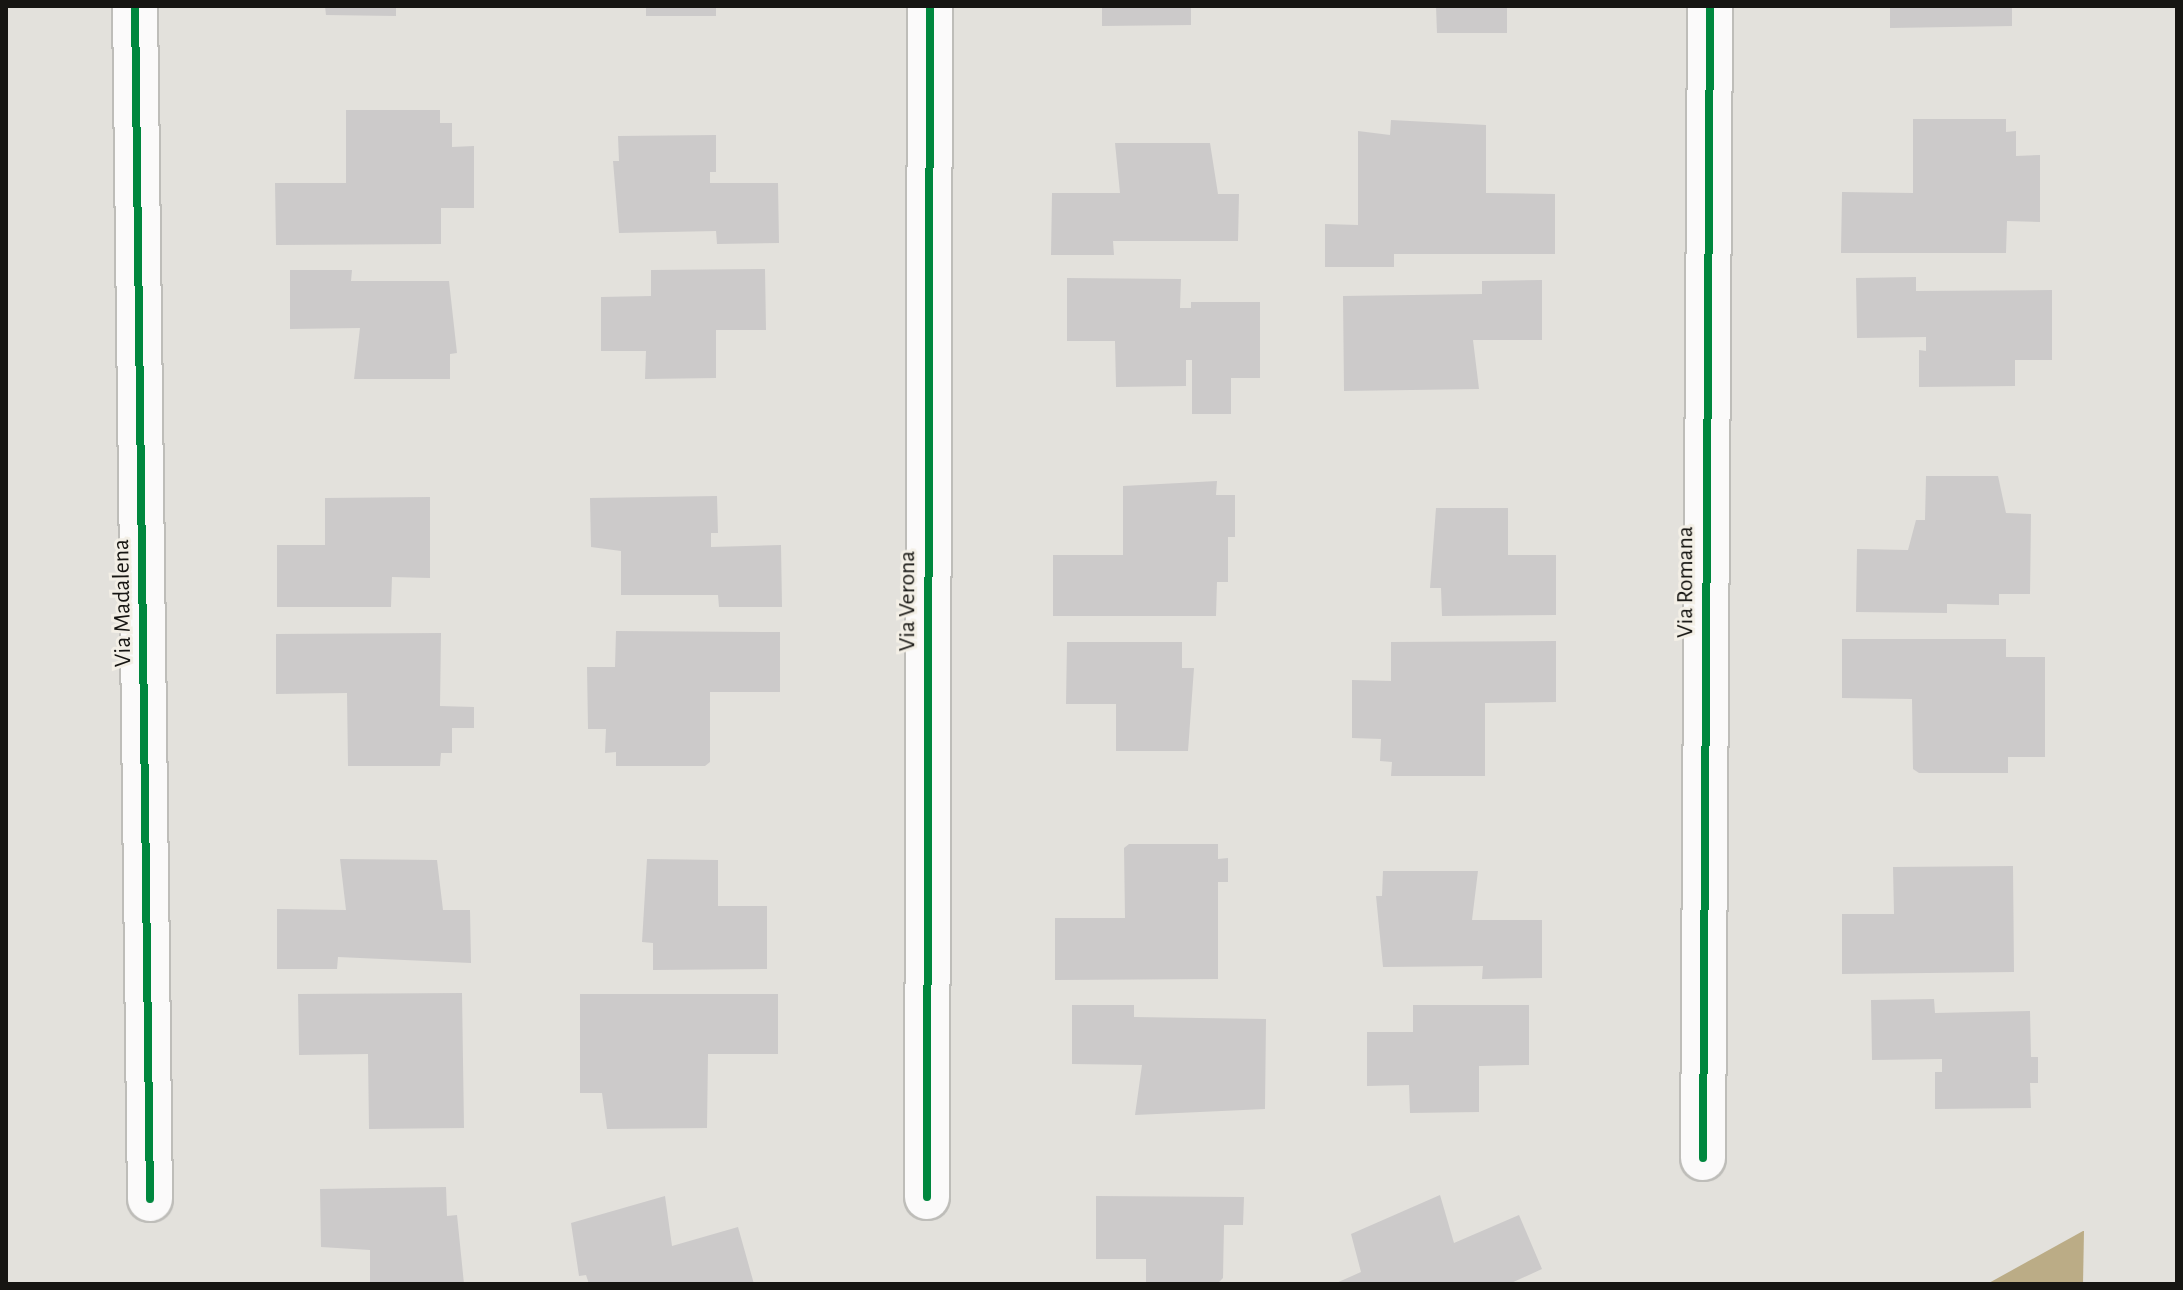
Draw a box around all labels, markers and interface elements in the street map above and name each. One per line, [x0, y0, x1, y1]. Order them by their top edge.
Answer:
street label: Via Romana [1672, 526, 1700, 638]
street label: Via Madalena [107, 539, 139, 667]
street label: Via Verona [894, 551, 922, 651]

